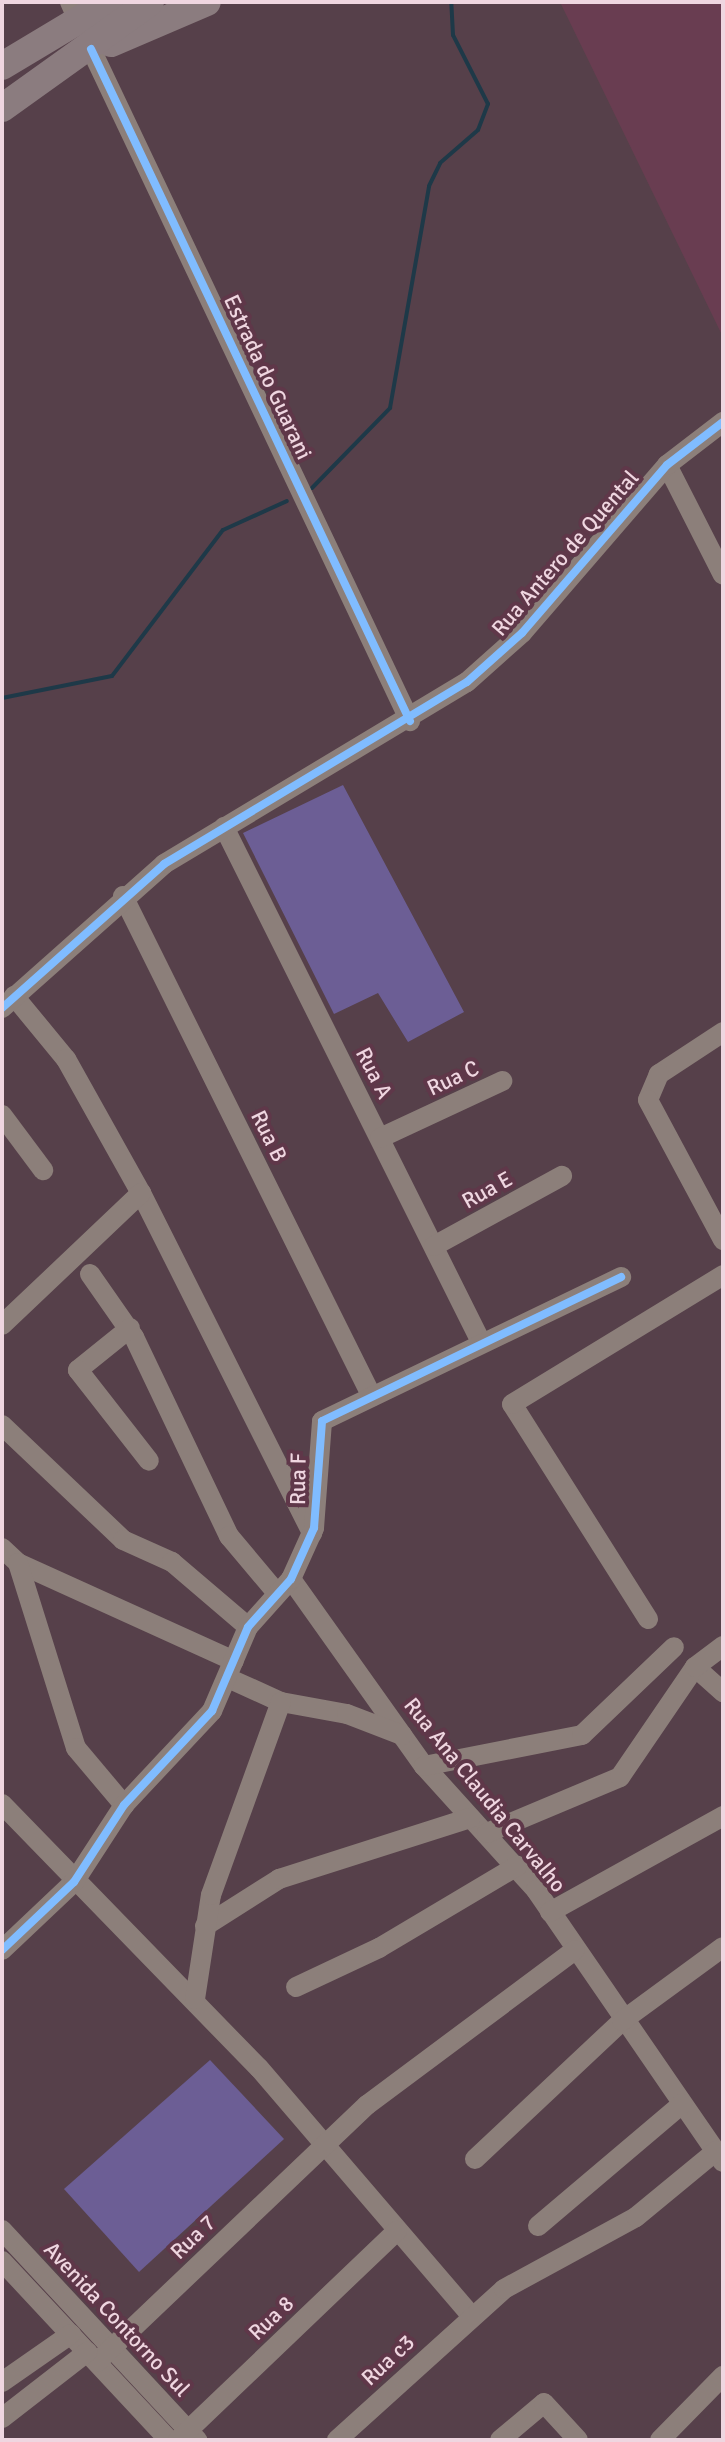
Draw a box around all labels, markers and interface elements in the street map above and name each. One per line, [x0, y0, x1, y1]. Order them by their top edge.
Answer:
street label: Estrada do Guarani [218, 290, 318, 464]
street label: Rua Antero de Quental [486, 465, 644, 641]
street label: Rua A [350, 1043, 398, 1103]
street label: Rua C [423, 1055, 483, 1101]
street label: Rua B [245, 1106, 293, 1166]
street label: Rua E [457, 1166, 517, 1214]
street label: Rua F [284, 1453, 312, 1505]
street label: Rua Ana Claudia Carvalho [398, 1692, 572, 1898]
street label: Rua 7 [165, 2209, 221, 2265]
street label: Avenida Contorno Sul [38, 2236, 196, 2402]
street label: Rua 8 [243, 2290, 299, 2346]
street label: Rua c3 [356, 2329, 420, 2391]

